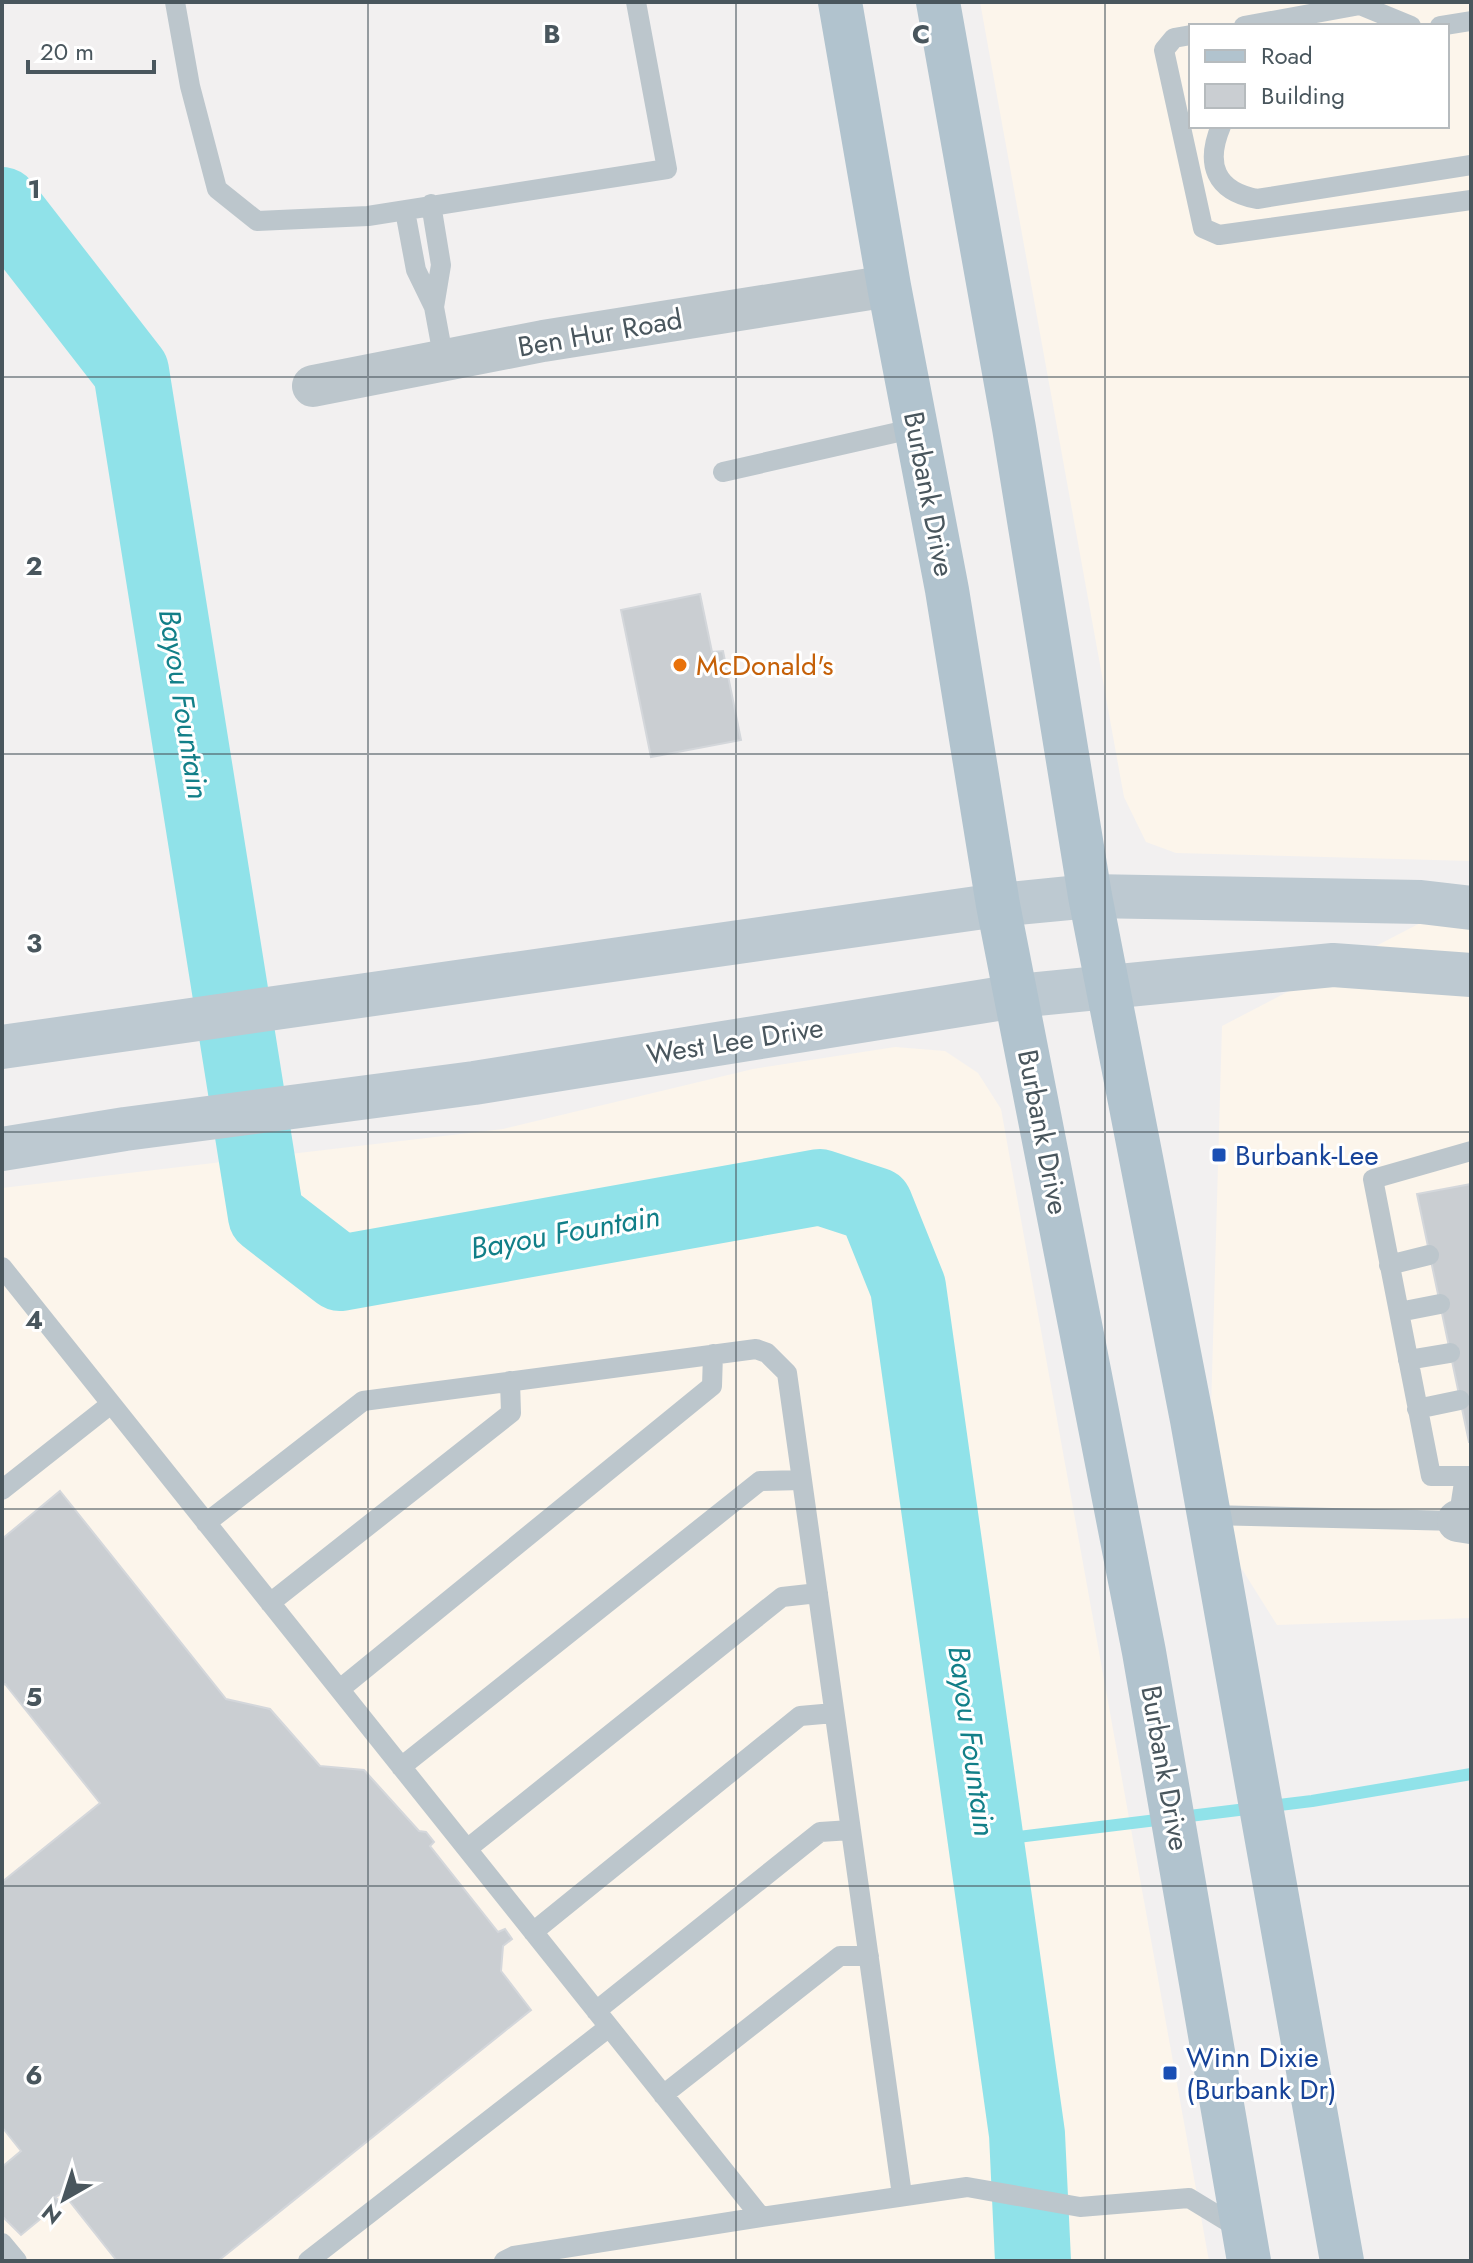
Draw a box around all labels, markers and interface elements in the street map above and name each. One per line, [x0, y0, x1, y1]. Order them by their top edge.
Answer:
text: B [543, 15, 561, 53]
text: C [912, 15, 930, 53]
scale bar [28, 24, 154, 74]
legend [1189, 24, 1449, 128]
text: 20 m [40, 34, 94, 69]
text: Road [1261, 38, 1313, 73]
text: Building [1261, 78, 1345, 113]
text: 1 [27, 170, 41, 208]
street label: Ben Hur Road [515, 298, 685, 368]
street label: Burbank Drive [893, 408, 965, 580]
text: 2 [25, 547, 43, 585]
water label: Bayou Fountain [148, 606, 220, 802]
place label: McDonald's [696, 645, 833, 686]
marker: McDonald's [671, 656, 689, 674]
text: 3 [26, 924, 42, 962]
street label: West Lee Drive [644, 1007, 826, 1075]
street label: Burbank Drive [1007, 1046, 1079, 1218]
place label: Burbank-Lee [1235, 1135, 1379, 1176]
marker: Burbank-Lee [1210, 1146, 1228, 1164]
water label: Bayou Fountain [467, 1194, 663, 1270]
text: 4 [25, 1301, 43, 1339]
water label: Bayou Fountain [937, 1643, 1007, 1839]
text: 5 [26, 1678, 42, 1716]
street label: Burbank Drive [1130, 1682, 1200, 1854]
place label: Winn Dixie (Burbank Dr) [1186, 2037, 1337, 2110]
text: 6 [25, 2056, 43, 2094]
marker: Winn Dixie (Burbank Dr) [1161, 2064, 1179, 2082]
north arrow [24, 2159, 104, 2239]
text: N [35, 2197, 68, 2232]

